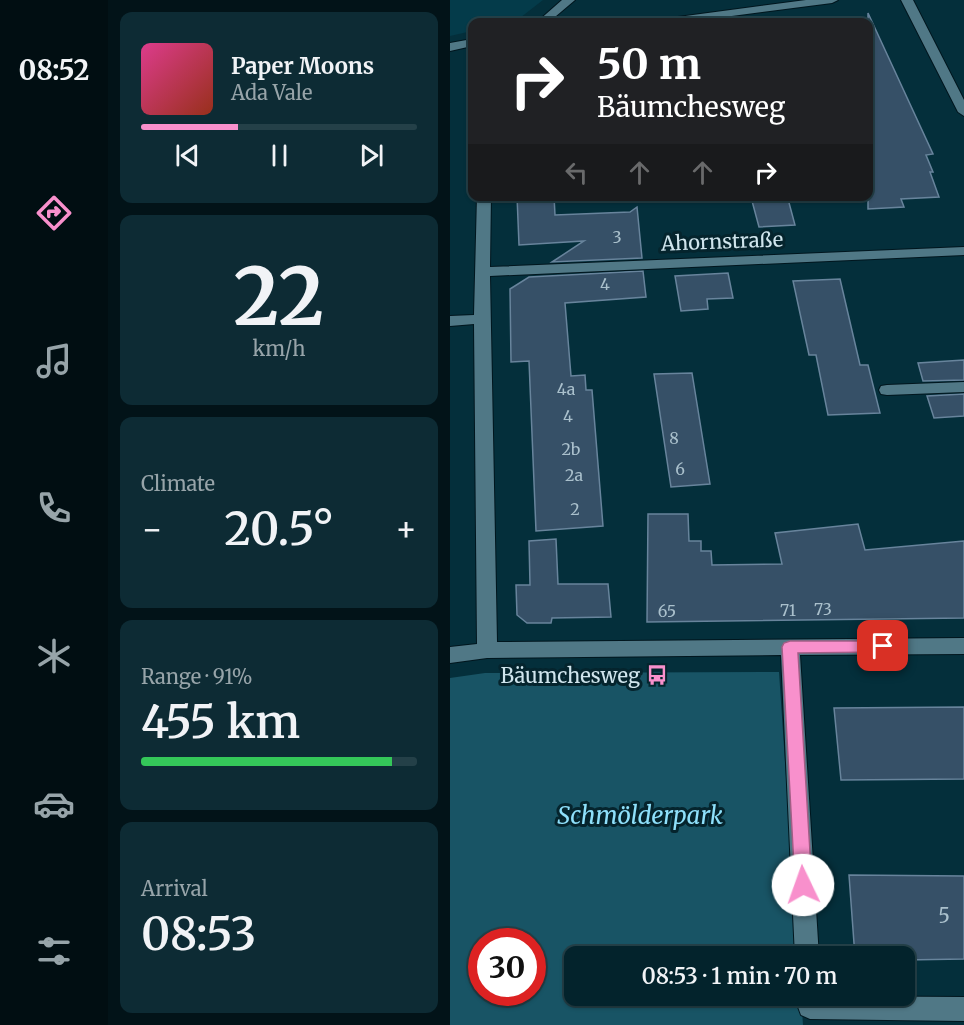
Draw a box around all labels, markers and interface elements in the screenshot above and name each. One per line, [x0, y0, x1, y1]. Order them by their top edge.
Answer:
text: 50 m [597, 38, 701, 90]
icon: right [498, 42, 576, 120]
text: Paper Moons [231, 52, 374, 80]
text: 08:52 [19, 53, 89, 87]
text: Ada Vale [231, 80, 312, 105]
text: Bäumchesweg [597, 90, 785, 124]
icon: previous [171, 139, 204, 172]
icon: pause [263, 139, 296, 172]
icon: next [355, 139, 388, 172]
icon: left [560, 156, 593, 189]
icon: ahead [623, 156, 656, 189]
icon: ahead [686, 156, 719, 189]
icon: right [749, 156, 782, 189]
icon: directions [33, 192, 75, 234]
street label: Ahornstraße [659, 226, 784, 256]
house number: 3 [612, 227, 622, 247]
text: 22 [234, 248, 324, 346]
house number: 4 [600, 274, 610, 294]
text: km/h [253, 336, 305, 361]
icon: music [33, 340, 75, 382]
house number: 4a [557, 379, 576, 399]
house number: 4 [563, 406, 573, 426]
house number: 8 [669, 428, 679, 448]
house number: 2b [562, 439, 581, 459]
house number: 6 [675, 459, 685, 479]
house number: 2a [565, 465, 584, 485]
text: Climate [141, 471, 215, 496]
icon: phone [33, 487, 75, 529]
house number: 2 [570, 499, 580, 519]
text: 20.5° [224, 501, 334, 557]
text: − [141, 509, 163, 550]
text: + [395, 509, 417, 550]
house number: 73 [814, 599, 832, 619]
house number: 71 [780, 600, 796, 620]
house number: 65 [658, 601, 676, 621]
pin [857, 620, 908, 671]
icon: arrive [866, 629, 899, 662]
icon: climate [33, 635, 75, 677]
place label: Bäumchesweg [501, 663, 640, 688]
bus stop icon: Bäumchesweg [645, 663, 669, 687]
text: Range · 91% [141, 664, 253, 689]
text: 455 km [141, 694, 300, 750]
icon: car [33, 783, 75, 825]
park label: Schmölderpark [557, 800, 723, 831]
position arrow [771, 853, 835, 917]
text: Arrival [141, 876, 208, 901]
house number: 5 [938, 903, 950, 928]
text: 08:53 [141, 906, 256, 962]
speed limit sign: 30 [468, 928, 546, 1006]
icon: filters [33, 930, 75, 972]
text: 08:53 · 1 min · 70 m [642, 962, 837, 990]

